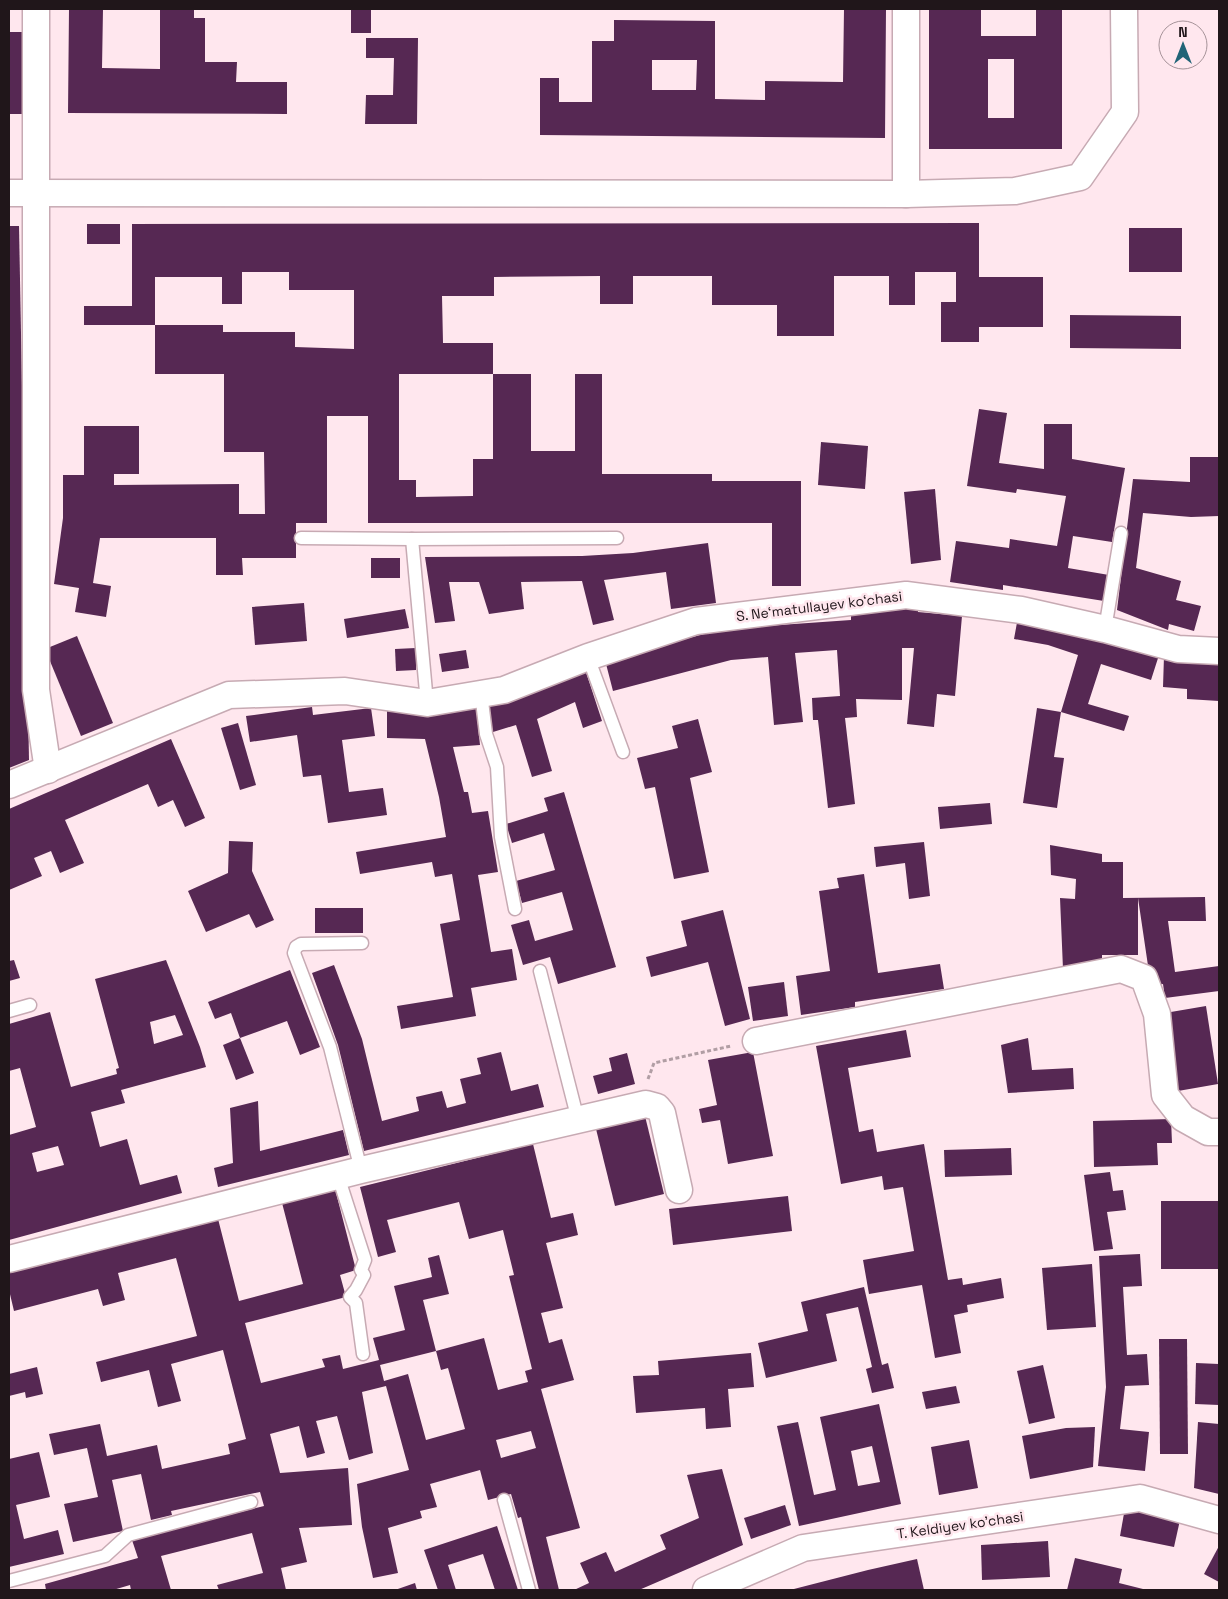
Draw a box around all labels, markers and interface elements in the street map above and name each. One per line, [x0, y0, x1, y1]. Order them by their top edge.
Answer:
north arrow [1158, 20, 1208, 70]
text: N [1178, 23, 1188, 41]
street label: S. Neʻmatullayev koʻchasi [735, 587, 903, 625]
street label: T. Keldiyev ko'chasi [895, 1507, 1025, 1543]

